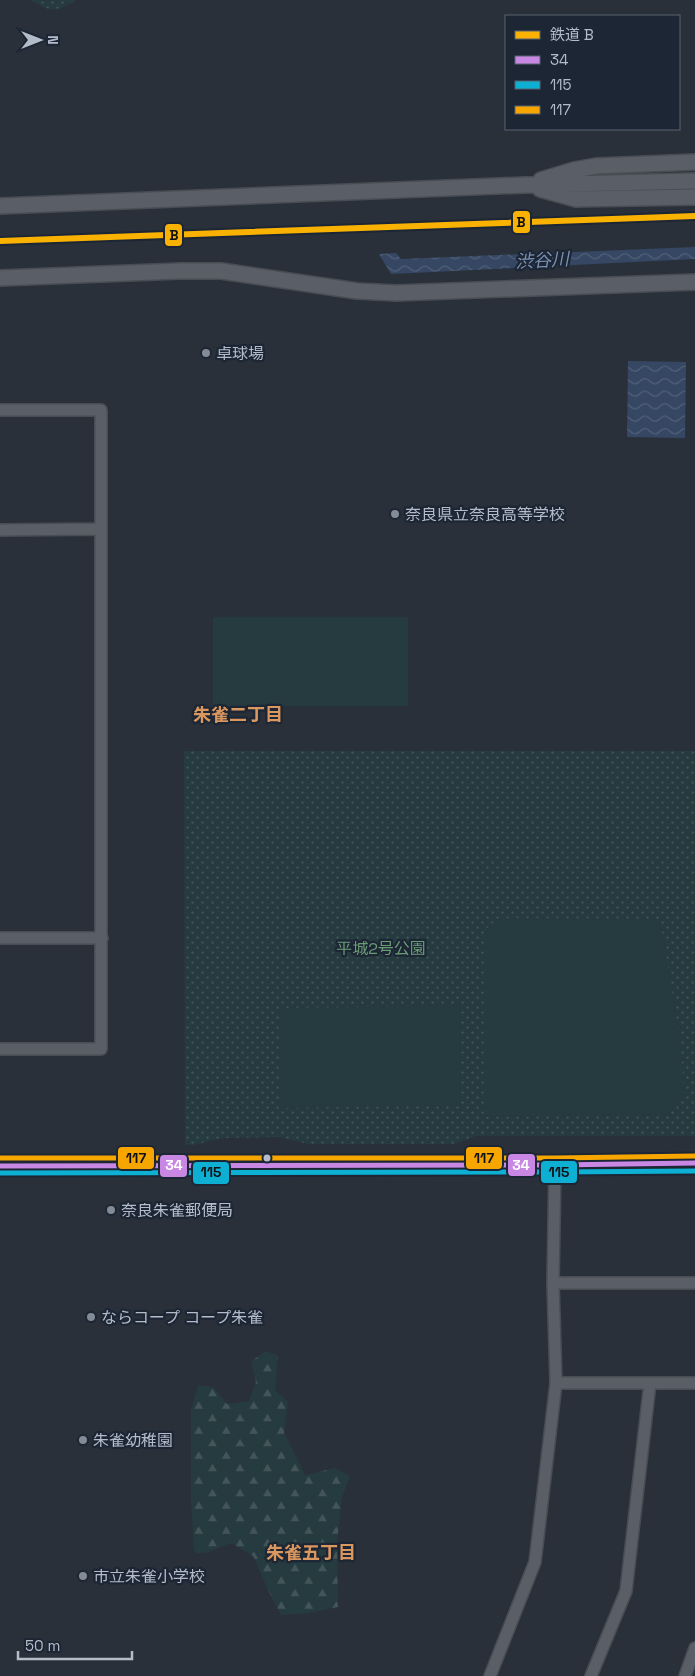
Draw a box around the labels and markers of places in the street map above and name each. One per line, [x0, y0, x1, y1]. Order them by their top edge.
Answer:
place label: 卓球場 [216, 343, 264, 364]
marker: 卓球場 [200, 347, 212, 359]
place label: 奈良県立奈良高等学校 [405, 504, 565, 525]
marker: 奈良県立奈良高等学校 [389, 508, 401, 520]
unlabelled marker [262, 1153, 272, 1163]
place label: 奈良朱雀郵便局 [121, 1200, 233, 1221]
marker: 奈良朱雀郵便局 [105, 1204, 117, 1216]
place label: ならコープ コープ朱雀 [101, 1307, 263, 1328]
marker: ならコープ コープ朱雀 [85, 1311, 97, 1323]
place label: 朱雀幼稚園 [93, 1430, 173, 1451]
marker: 朱雀幼稚園 [77, 1434, 89, 1446]
place label: 市立朱雀小学校 [93, 1566, 205, 1587]
marker: 市立朱雀小学校 [77, 1570, 89, 1582]

